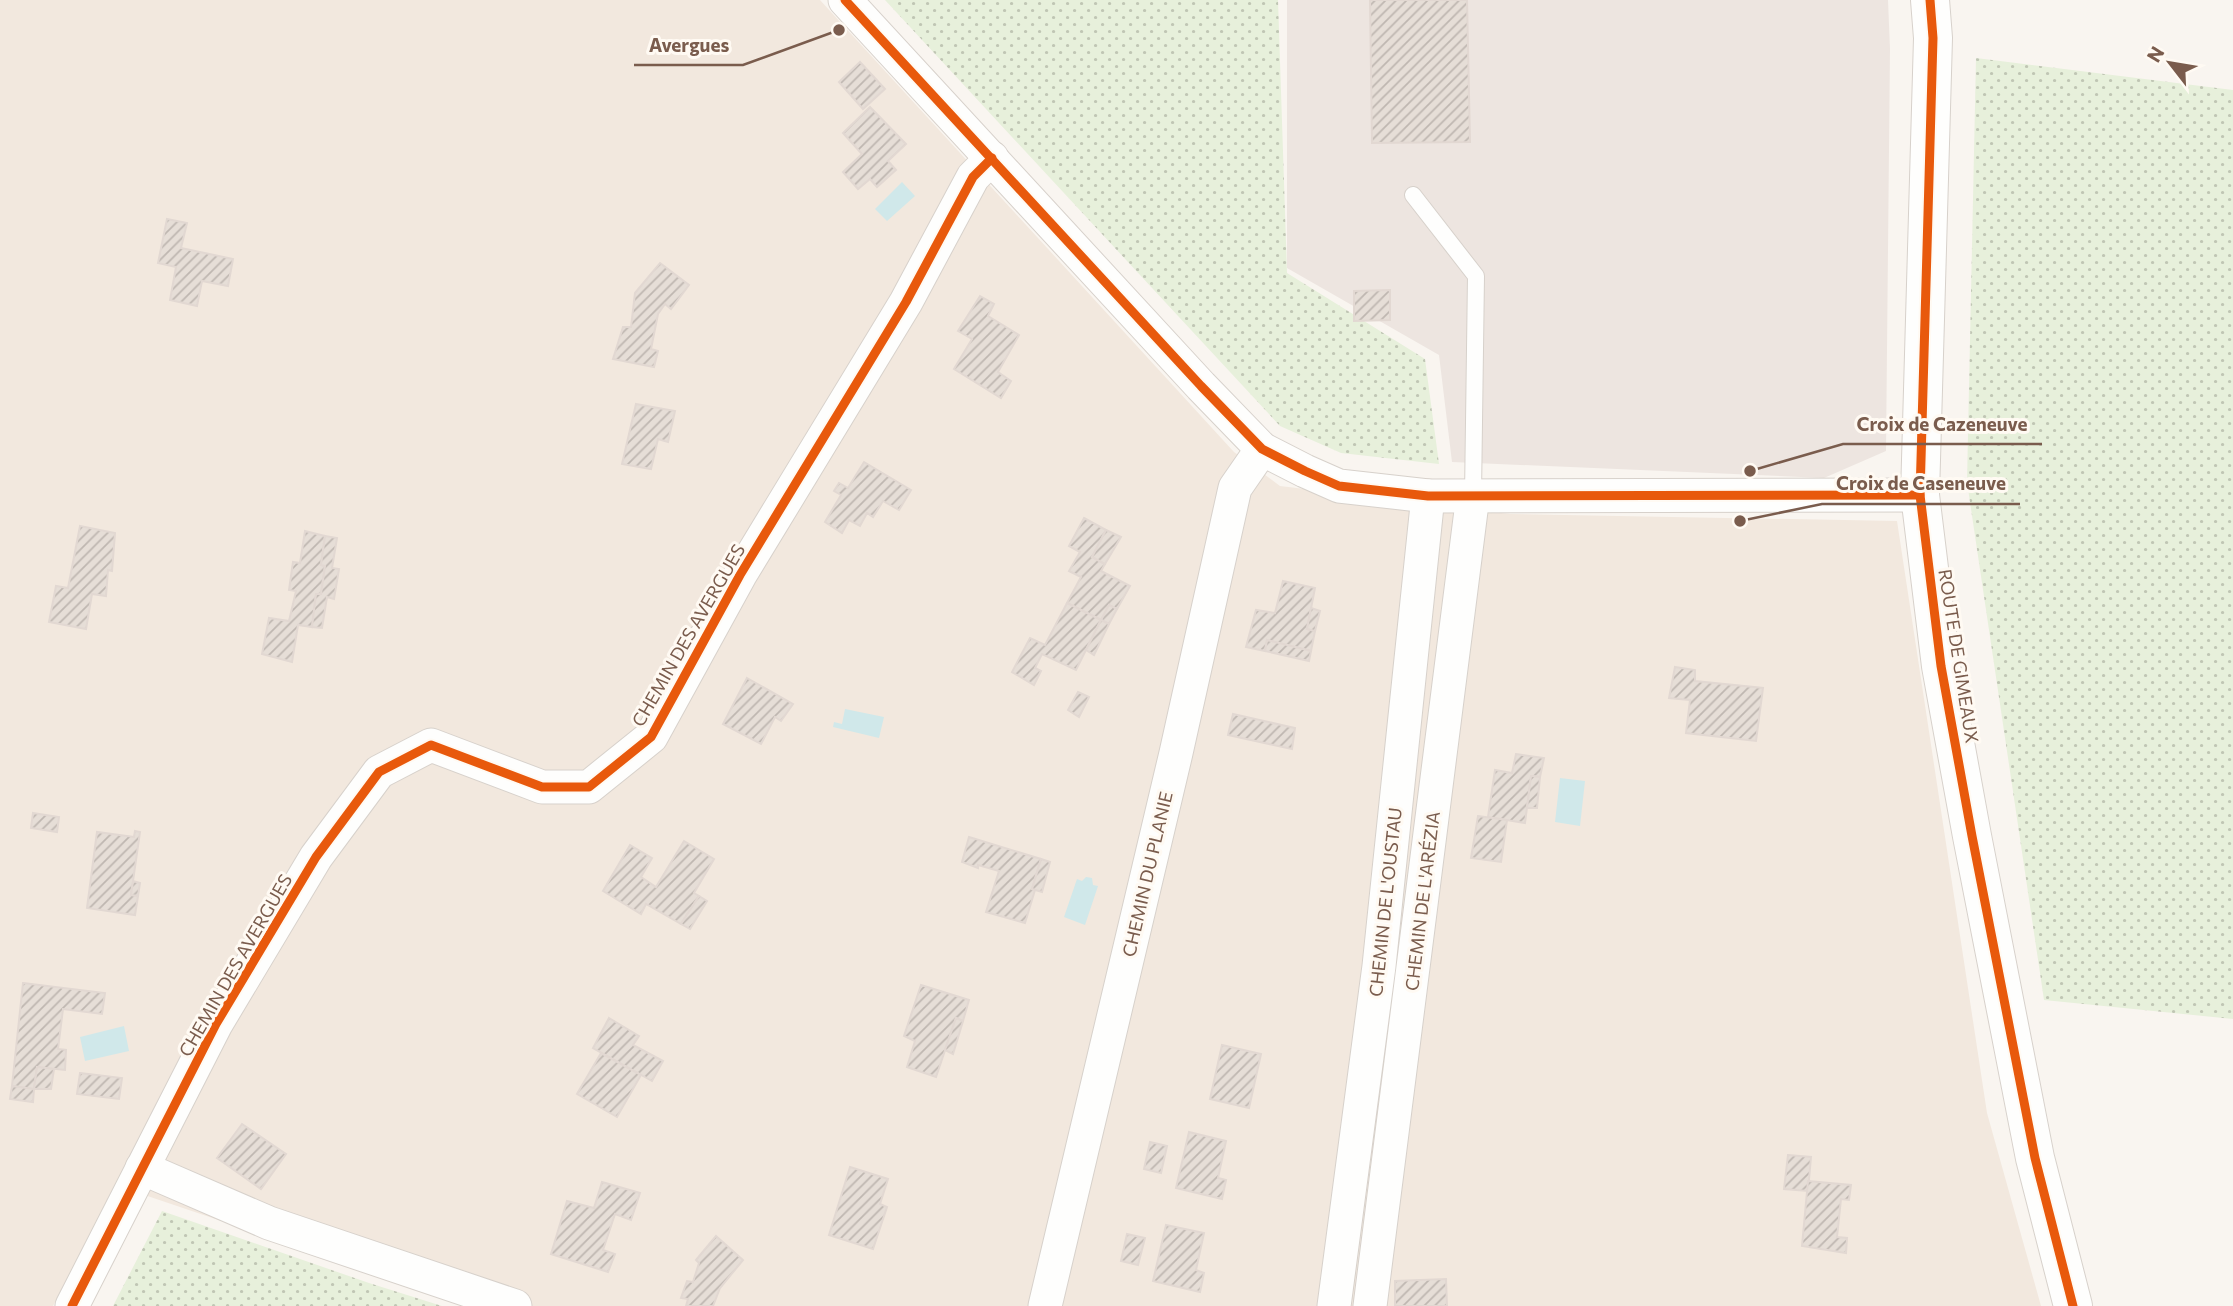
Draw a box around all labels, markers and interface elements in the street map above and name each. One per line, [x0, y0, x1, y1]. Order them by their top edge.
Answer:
callout: Avergues [634, 25, 743, 65]
north arrow [2135, 28, 2205, 98]
text: Avergues [649, 33, 729, 56]
text: N [2141, 42, 2169, 66]
callout: Croix de Cazeneuve [1843, 404, 2042, 444]
text: Croix de Cazeneuve [1857, 412, 2027, 435]
callout: Croix de Caseneuve [1822, 464, 2020, 504]
text: Croix de Caseneuve [1836, 471, 2006, 494]
street label: CHEMIN DES AVERGUES [627, 540, 749, 730]
street label: ROUTE DE GIMEAUX [1934, 567, 1984, 745]
street label: CHEMIN DU PLANIE [1117, 789, 1177, 959]
street label: CHEMIN DE L'OUSTAU [1364, 806, 1406, 998]
street label: CHEMIN DE L'ARÉZIA [1400, 810, 1444, 992]
street label: CHEMIN DES AVERGUES [174, 870, 296, 1060]

